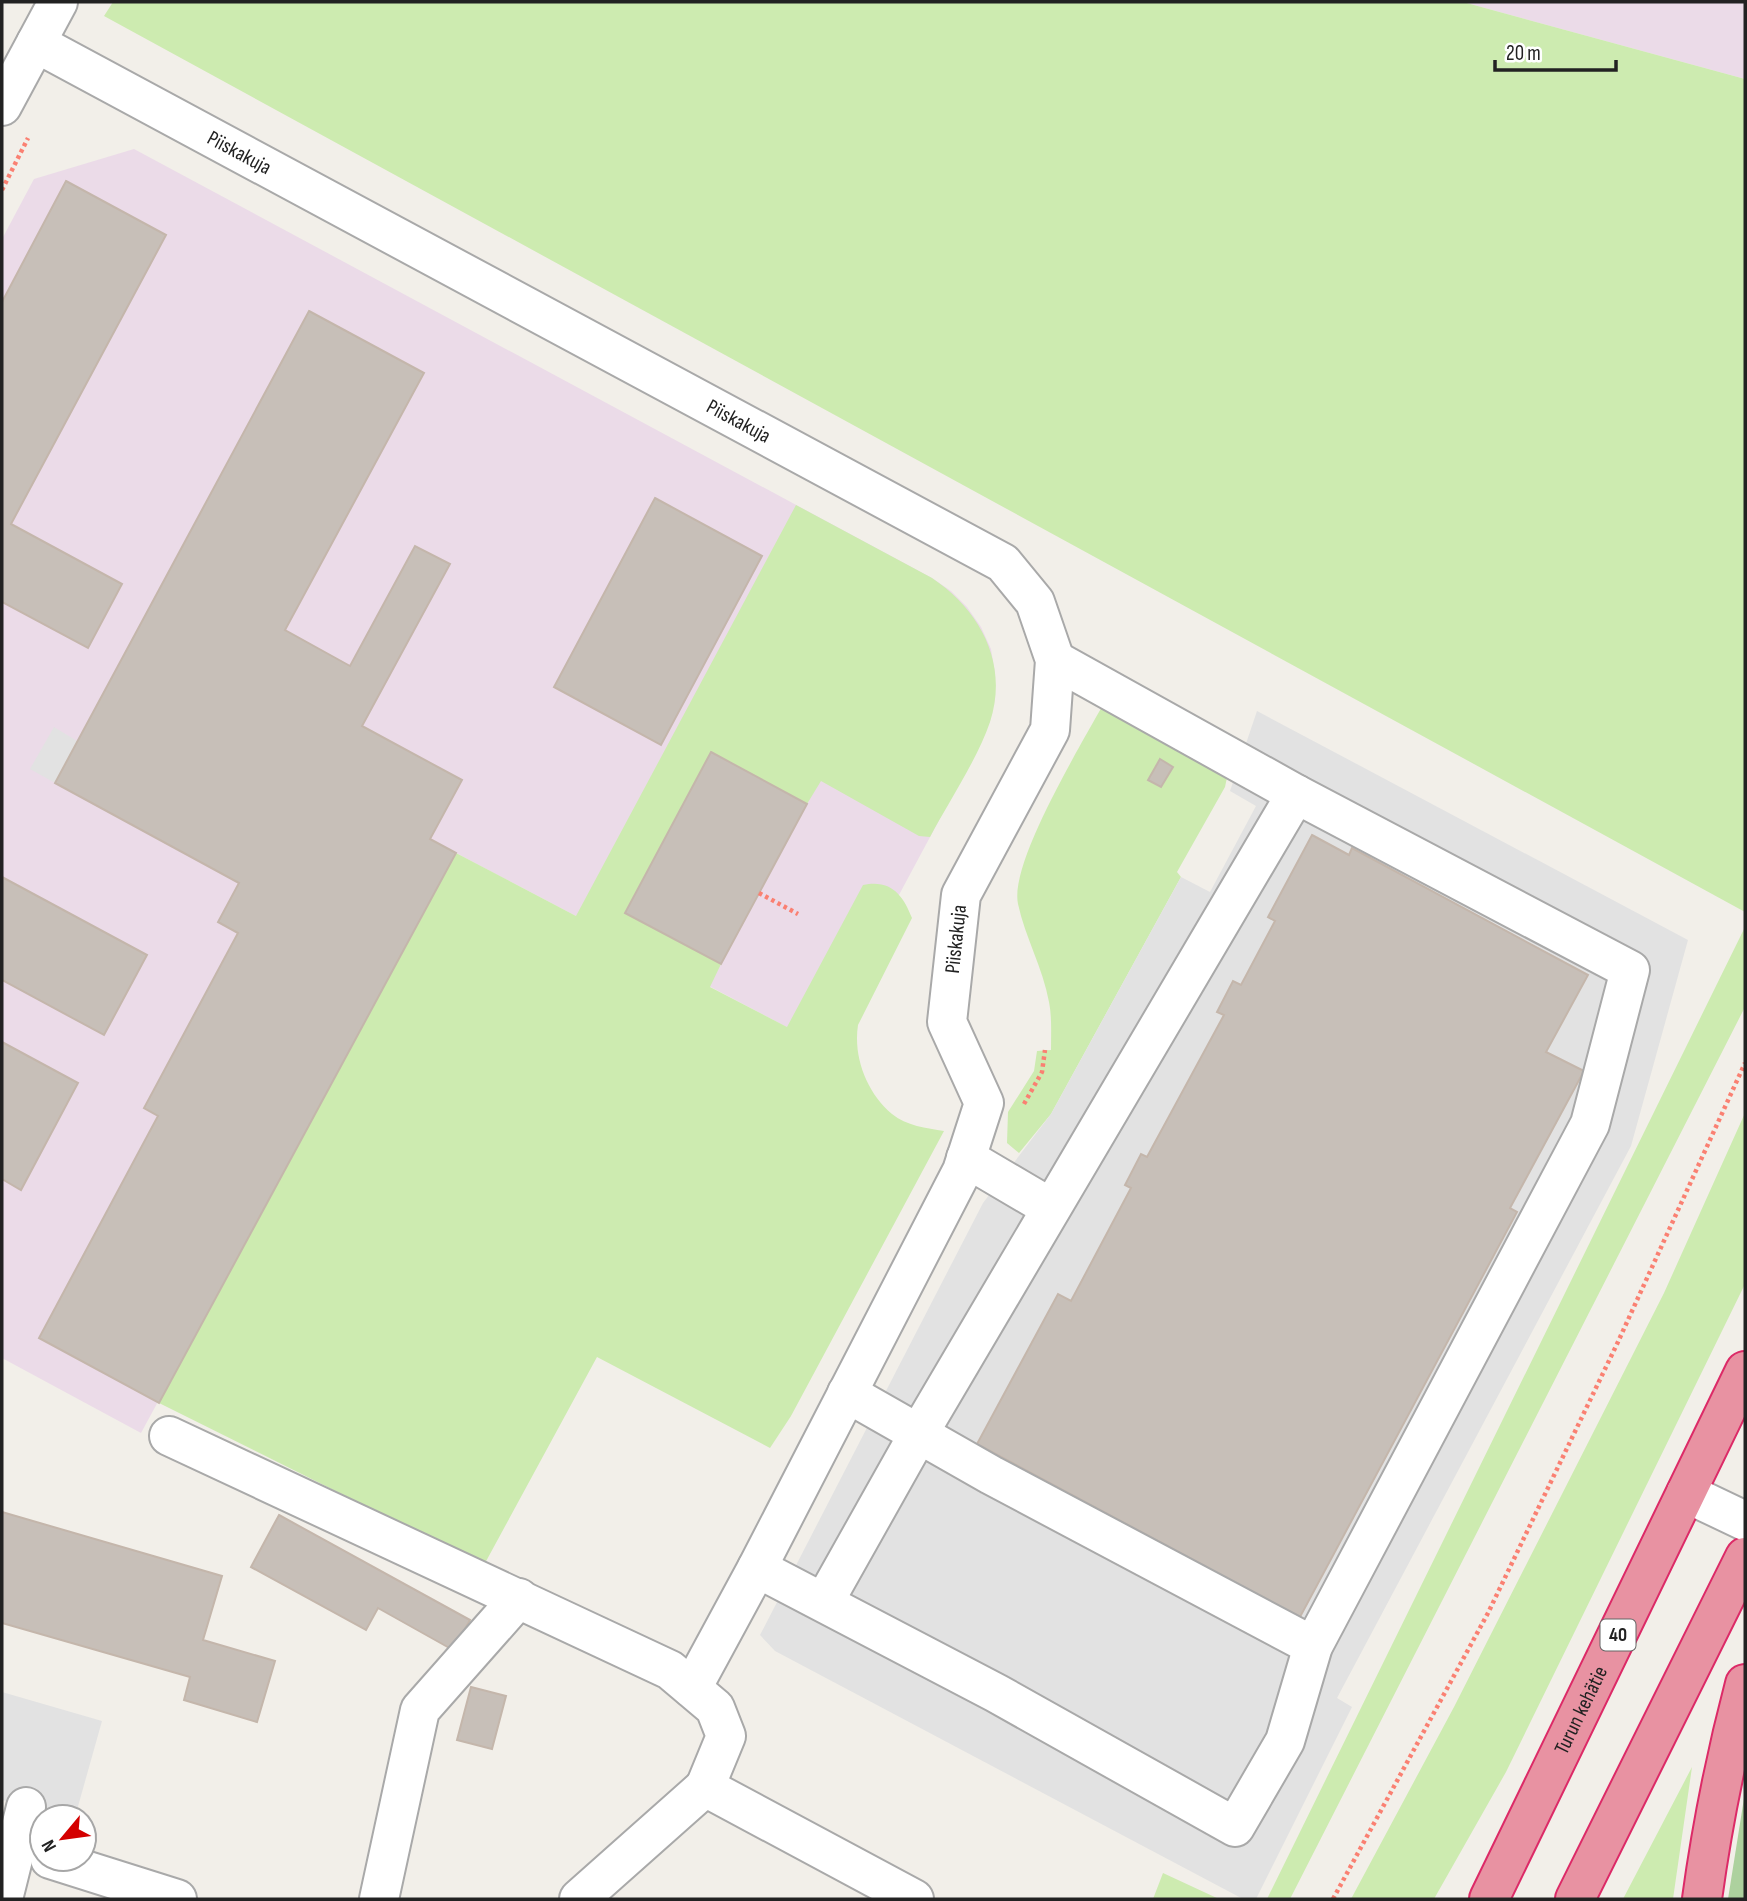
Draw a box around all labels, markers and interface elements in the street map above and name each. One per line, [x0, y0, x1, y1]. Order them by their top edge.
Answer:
scale bar [1495, 28, 1616, 72]
text: 20 m [1506, 41, 1541, 66]
street label: Piiskakuja [203, 125, 276, 180]
street label: Piiskakuja [703, 394, 775, 448]
street label: Piiskakuja [940, 903, 972, 975]
road number: 40 [1600, 1620, 1636, 1651]
street label: Turun kehätie [1549, 1662, 1613, 1758]
north arrow [28, 1803, 98, 1873]
text: N [37, 1835, 62, 1856]

